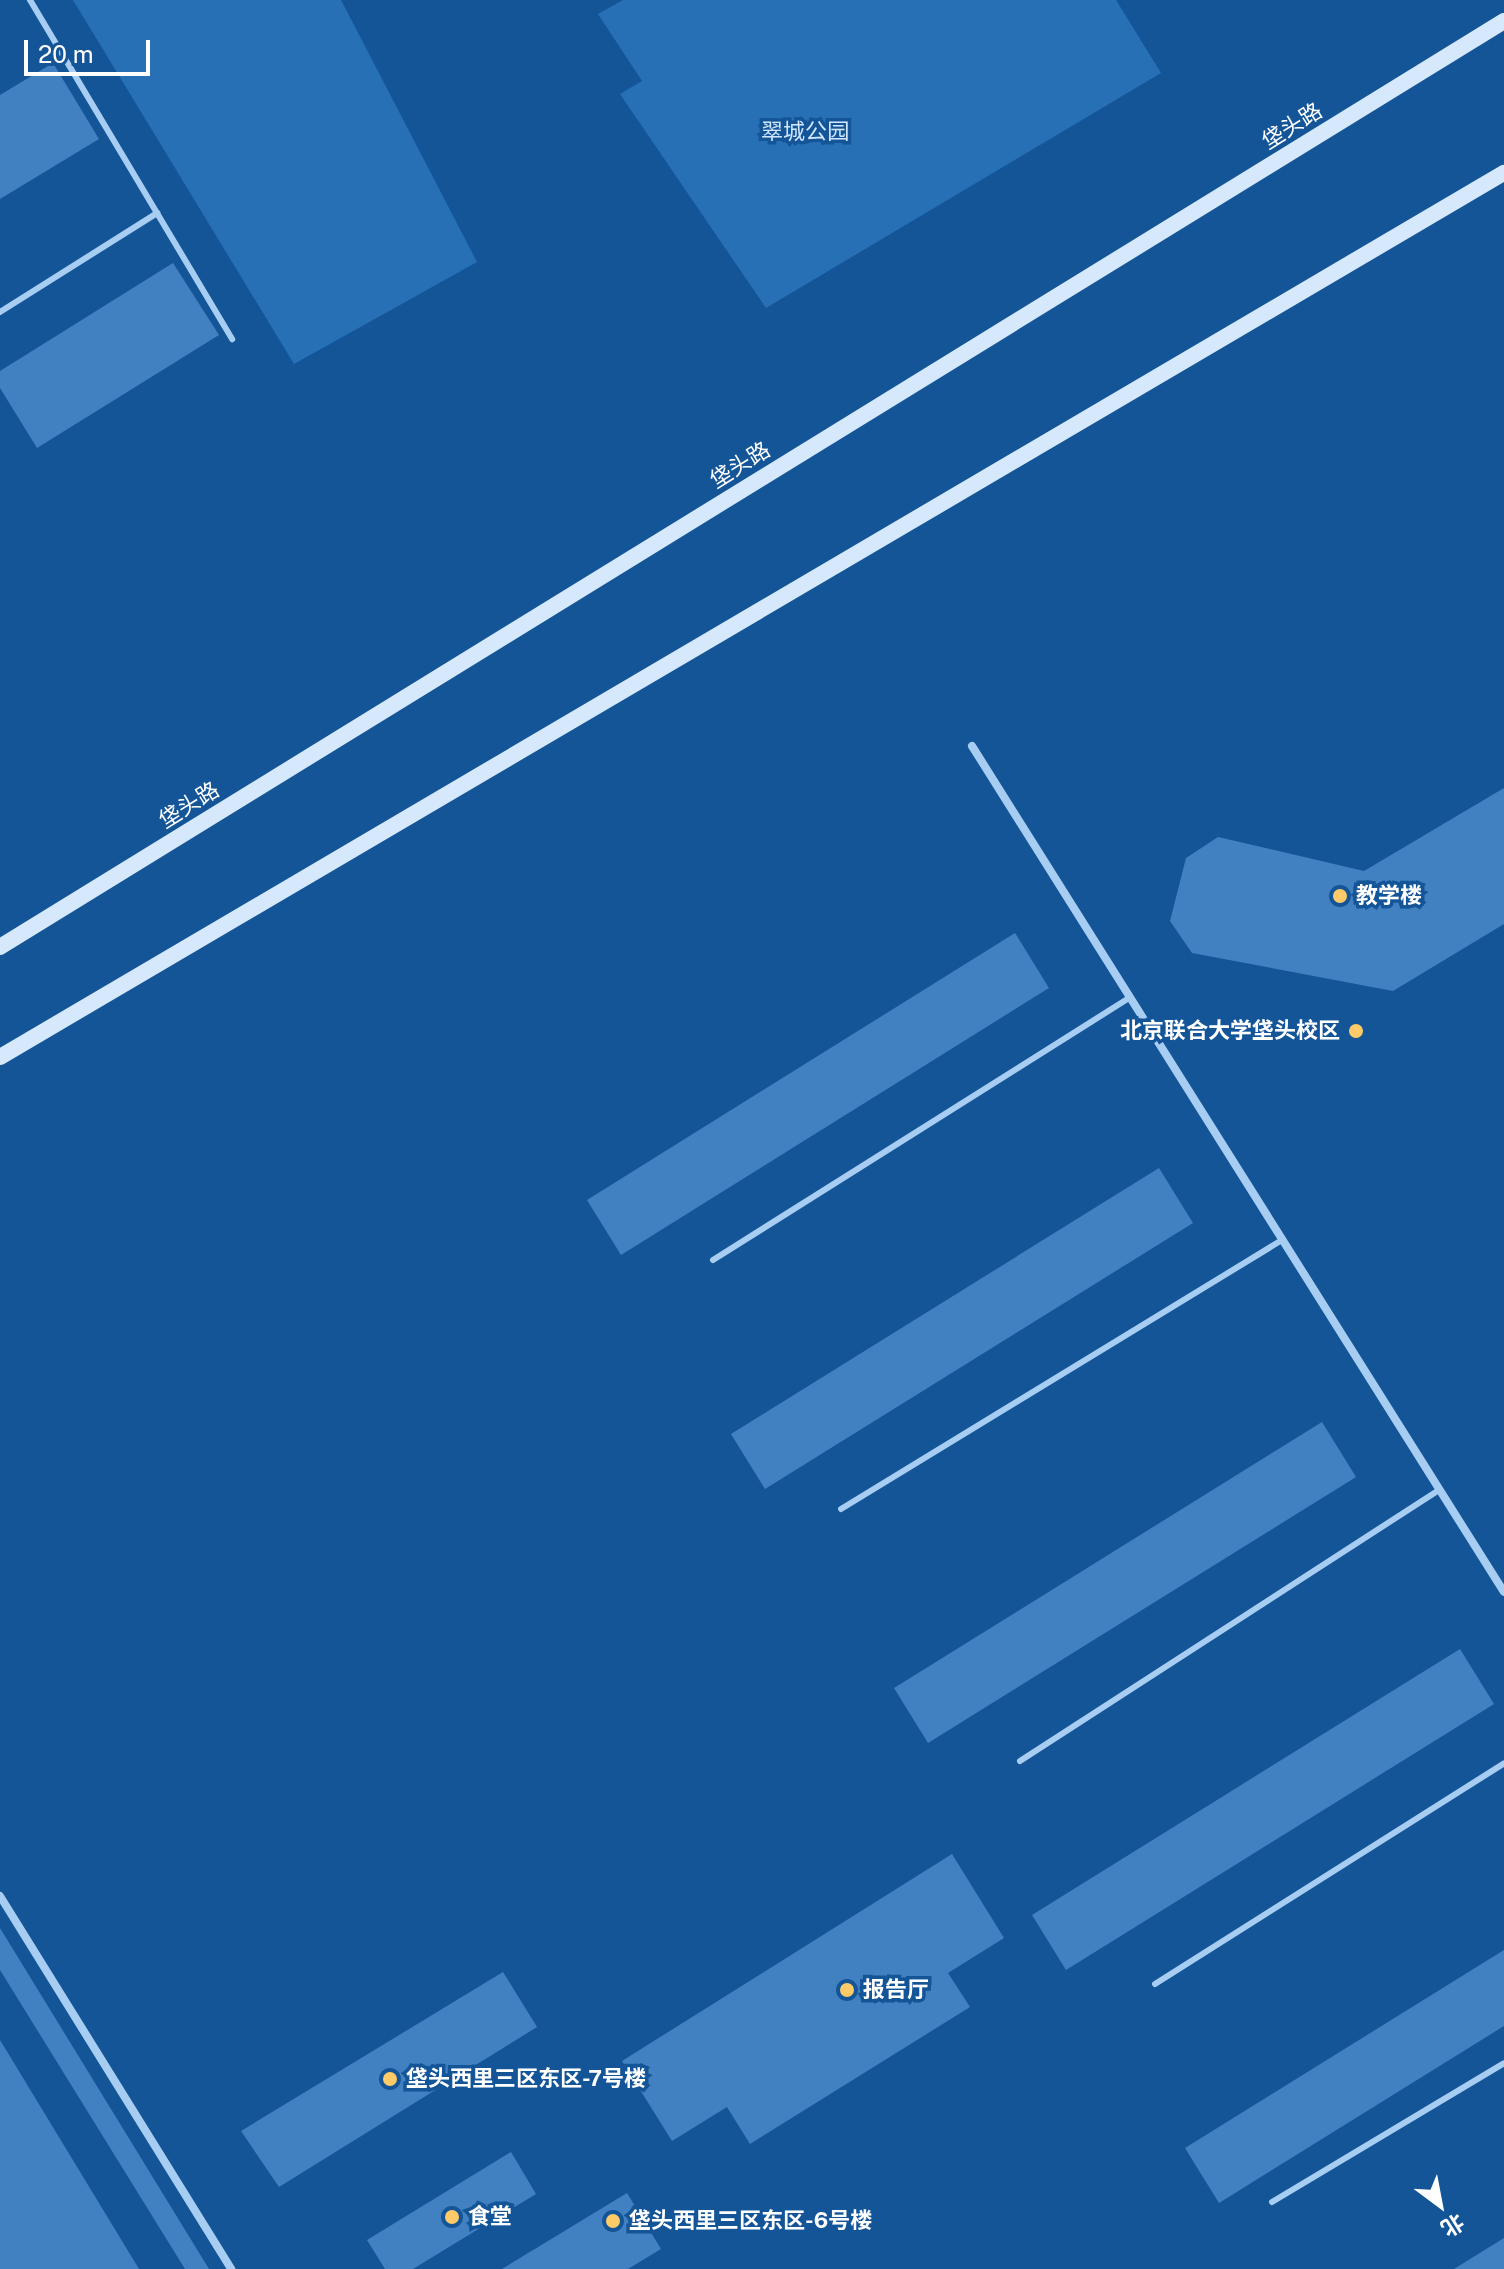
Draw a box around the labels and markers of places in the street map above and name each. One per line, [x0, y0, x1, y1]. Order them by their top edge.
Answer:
place label: 教学楼 [1356, 883, 1422, 909]
marker: 教学楼 [1331, 887, 1349, 905]
place label: 北京联合大学垡头校区 [1120, 1018, 1340, 1044]
marker: 北京联合大学垡头校区 [1347, 1022, 1365, 1040]
place label: 报告厅 [863, 1977, 929, 2003]
marker: 报告厅 [838, 1981, 856, 1999]
place label: 垡头西里三区东区-7号楼 [406, 2066, 646, 2092]
marker: 垡头西里三区东区-7号楼 [381, 2070, 399, 2088]
place label: 食堂 [468, 2204, 512, 2230]
marker: 食堂 [443, 2208, 461, 2226]
place label: 垡头西里三区东区-6号楼 [629, 2208, 872, 2234]
marker: 垡头西里三区东区-6号楼 [604, 2212, 622, 2230]

